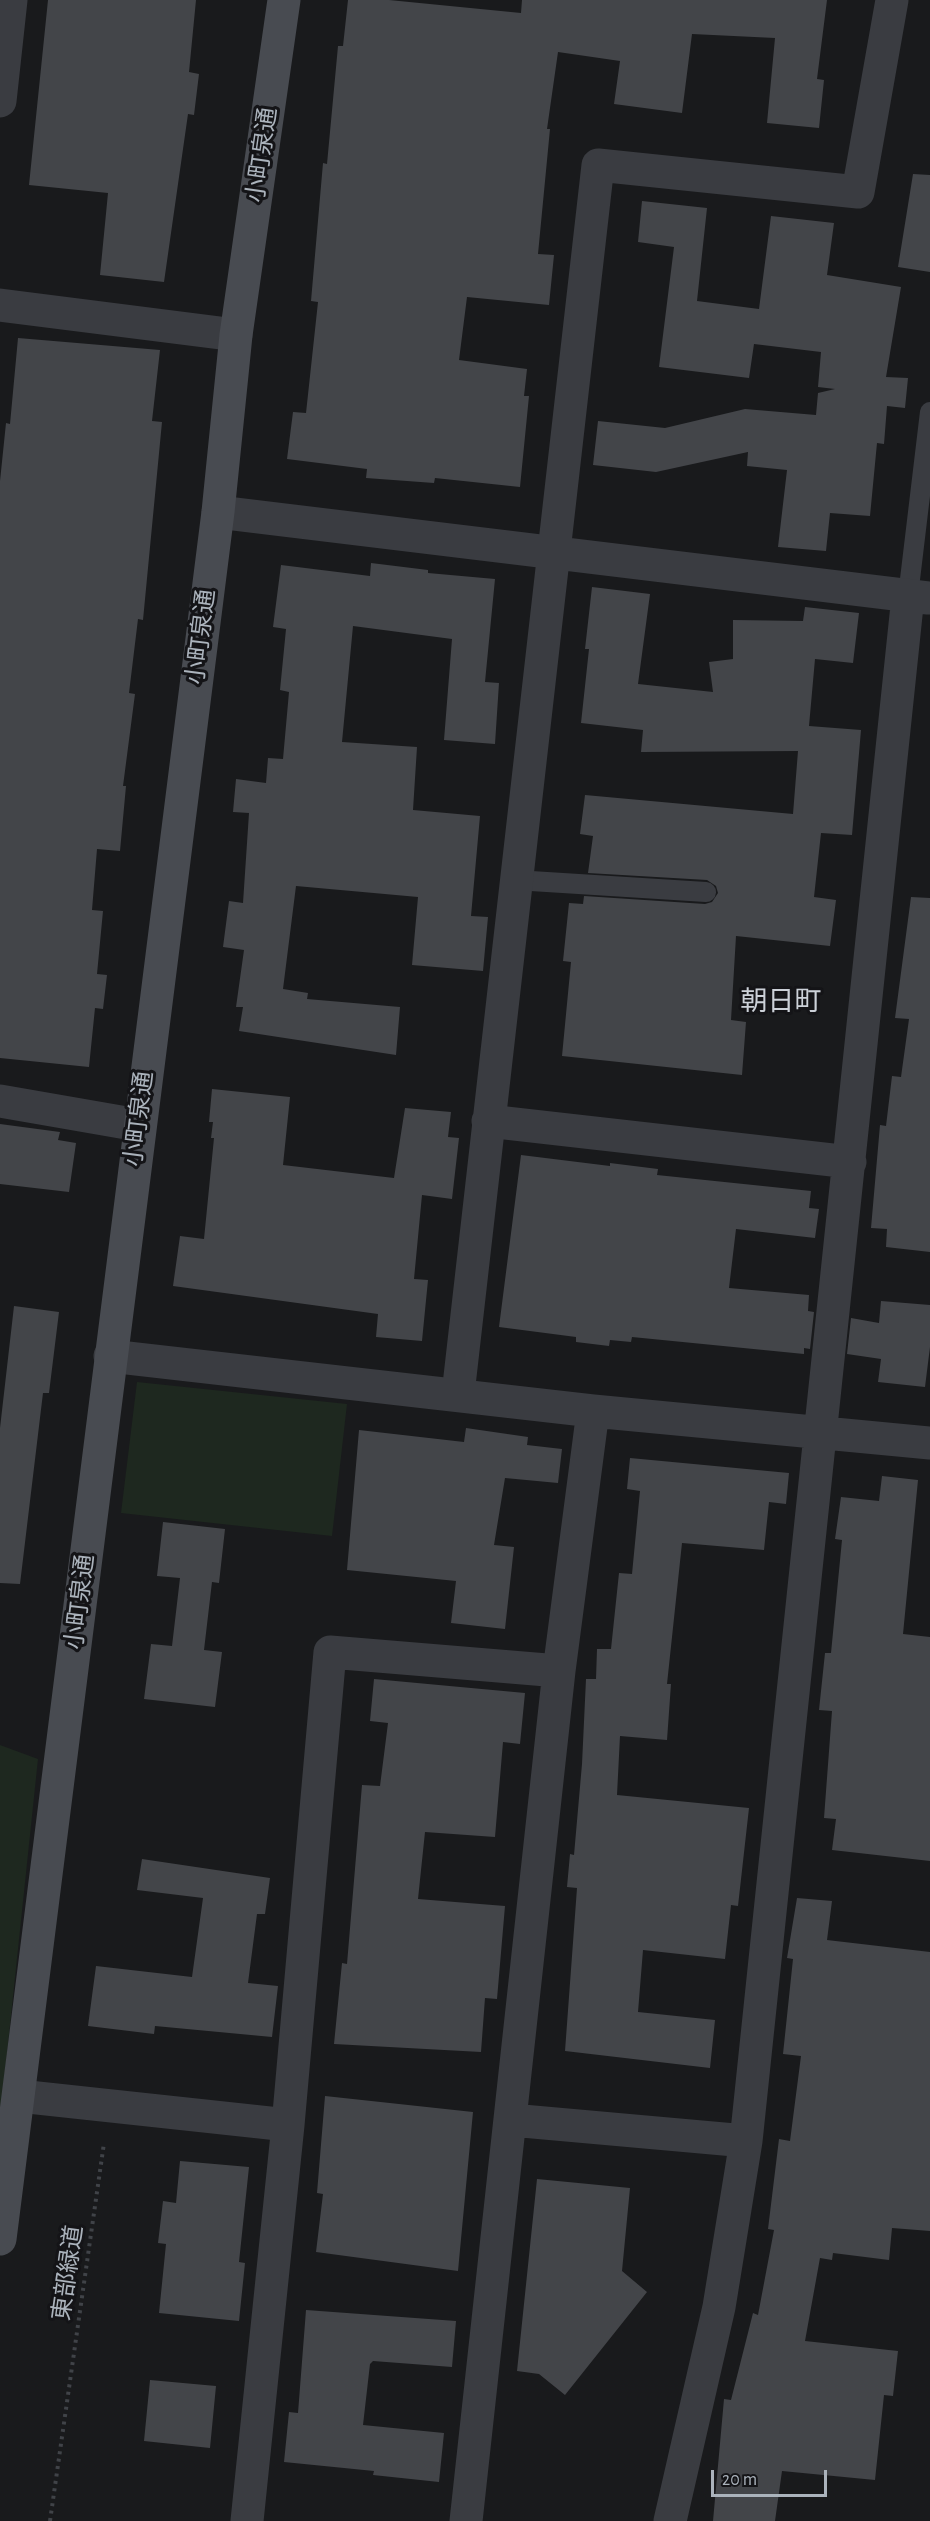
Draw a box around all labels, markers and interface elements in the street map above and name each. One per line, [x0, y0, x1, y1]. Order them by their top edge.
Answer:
street label: 小町泉通 [241, 105, 283, 205]
street label: 小町泉通 [181, 588, 221, 686]
district label: 朝日町 [741, 986, 821, 1018]
street label: 小町泉通 [119, 1070, 159, 1168]
street label: 小町泉通 [60, 1553, 100, 1651]
street label: 東部緑道 [47, 2223, 89, 2323]
scale bar [714, 2458, 830, 2496]
text: 20 m [722, 2471, 757, 2489]

